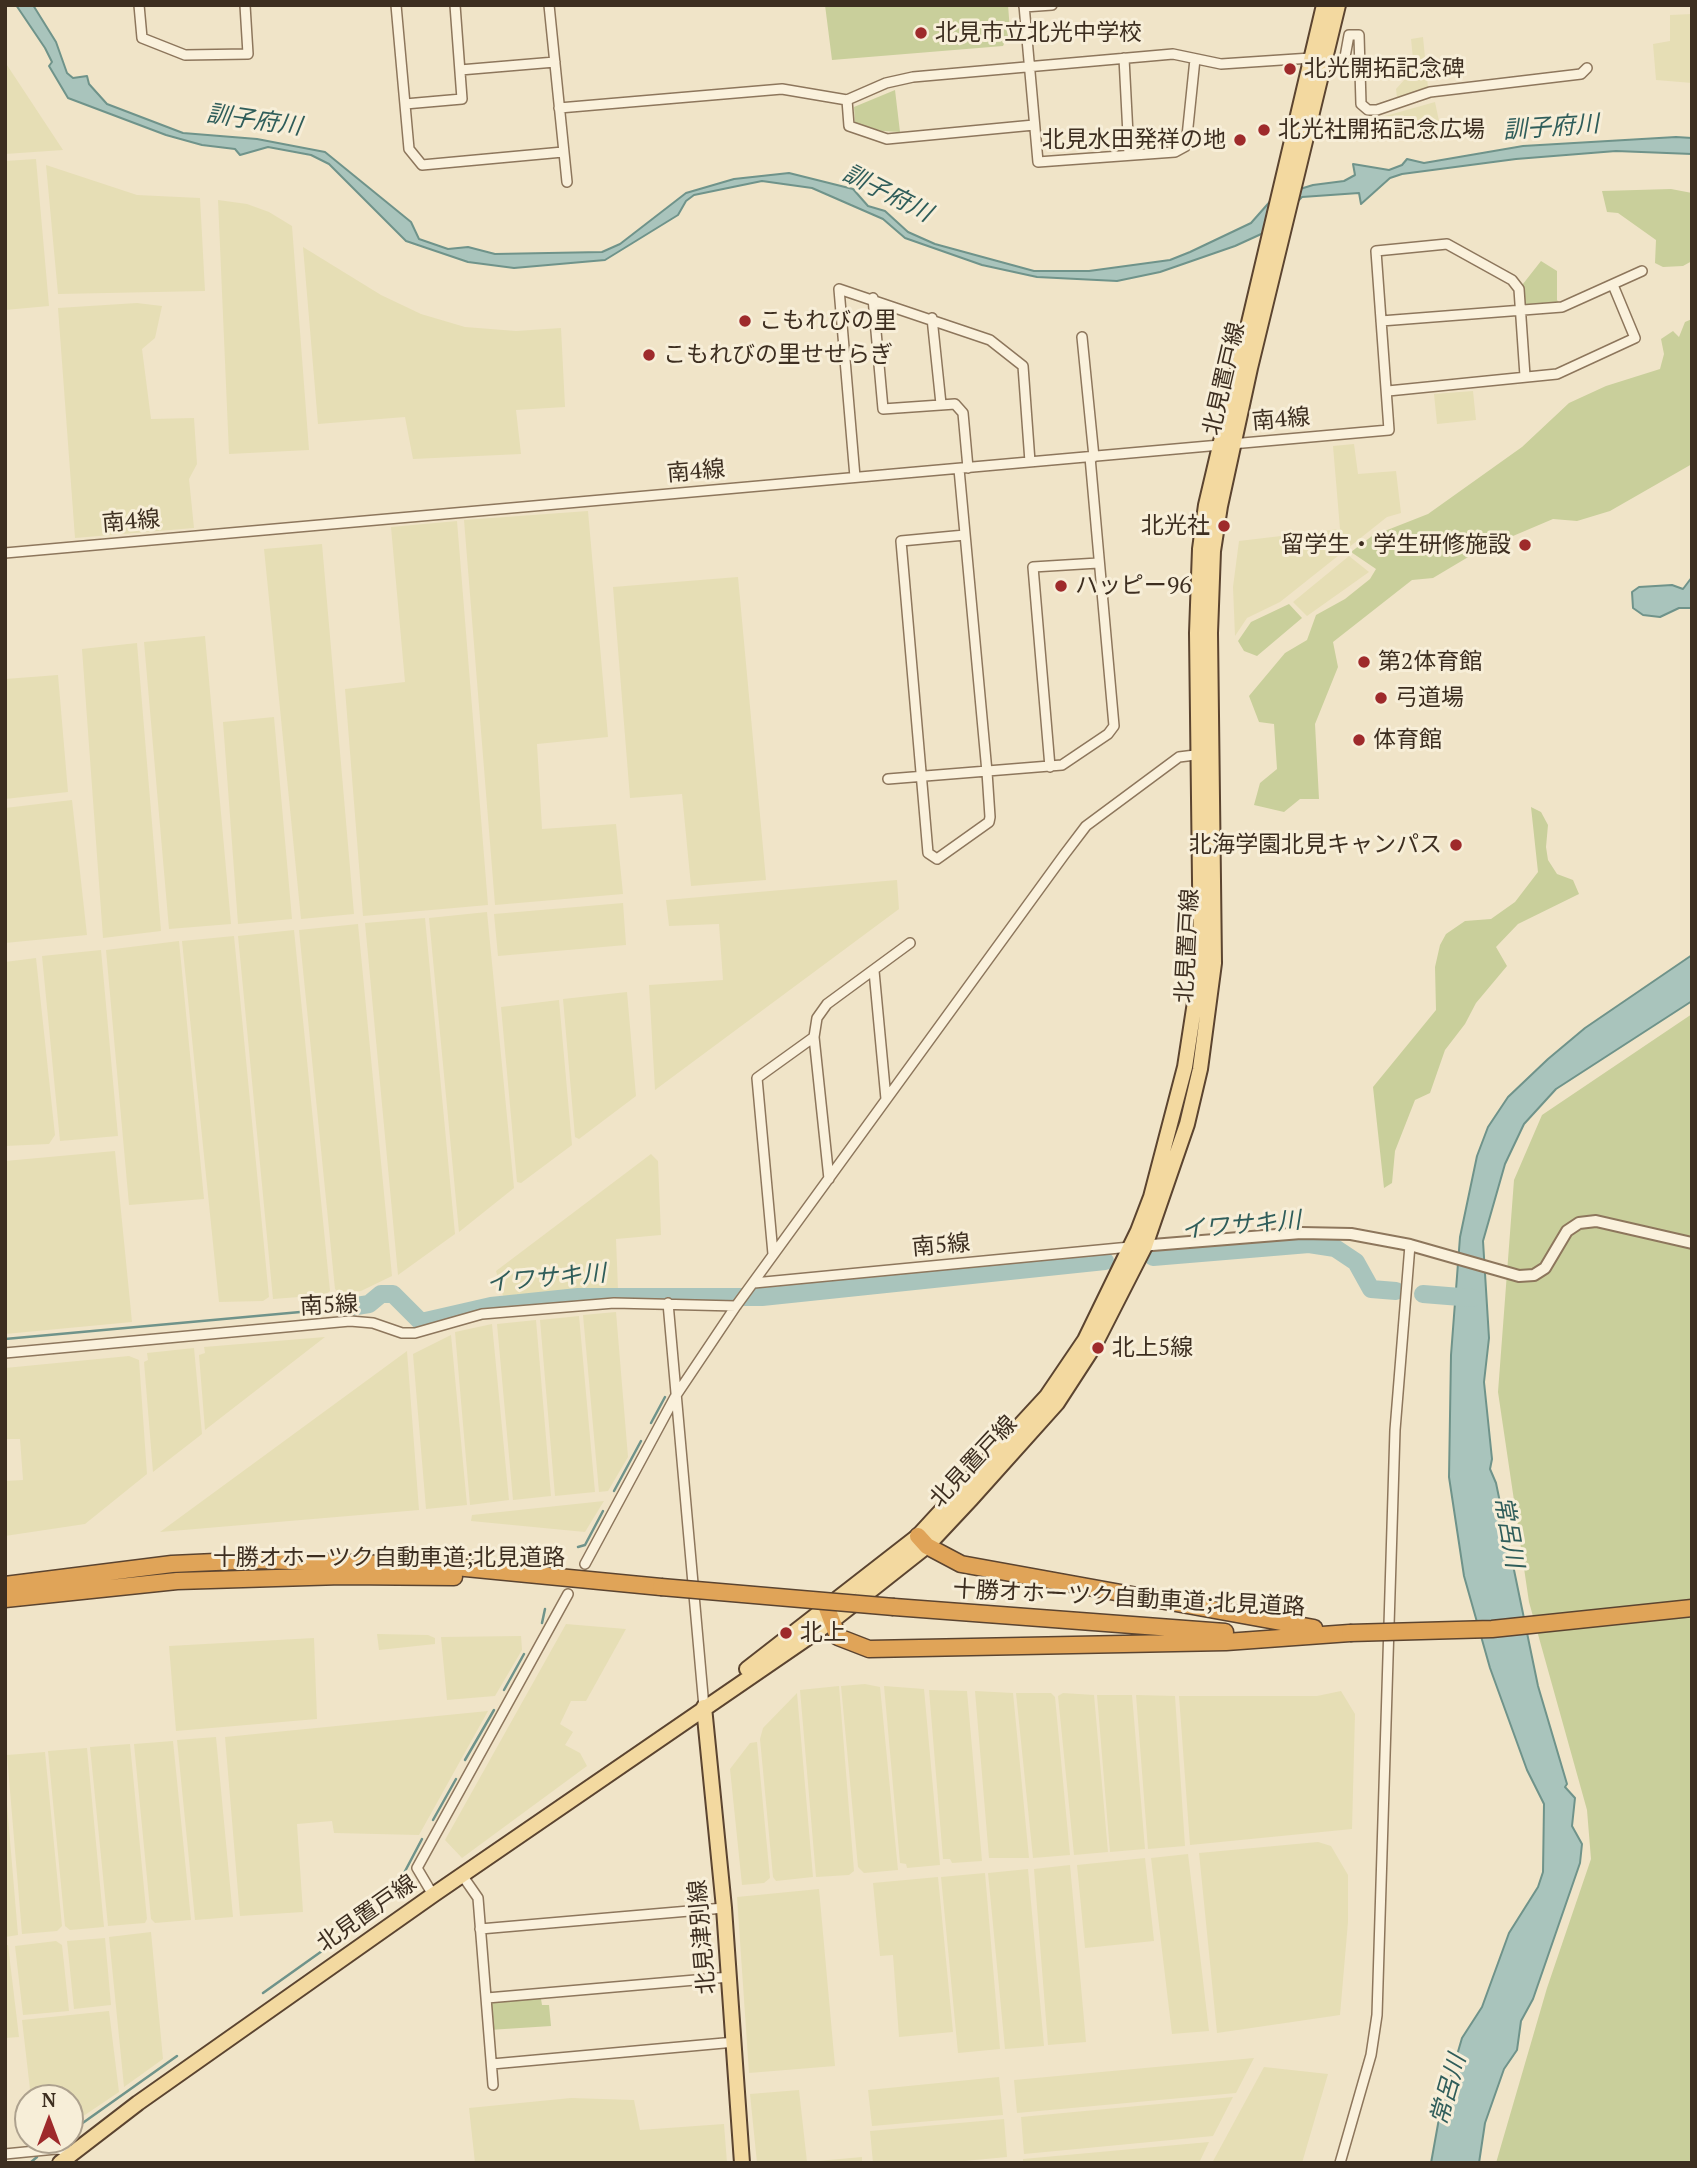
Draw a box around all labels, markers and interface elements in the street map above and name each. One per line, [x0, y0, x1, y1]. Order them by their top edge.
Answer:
place label: 北見市立北光中学校 [935, 19, 1142, 47]
marker: 北見市立北光中学校 [913, 25, 929, 41]
place label: 北光開拓記念碑 [1304, 55, 1465, 83]
marker: 北光開拓記念碑 [1282, 61, 1298, 77]
water label: 訓子府川 [204, 100, 304, 142]
water label: 訓子府川 [1502, 110, 1600, 146]
place label: 北光社開拓記念広場 [1278, 116, 1485, 144]
marker: 北光社開拓記念広場 [1256, 122, 1272, 138]
place label: 北見水田発祥の地 [1042, 126, 1226, 154]
marker: 北見水田発祥の地 [1232, 132, 1248, 148]
water label: 訓子府川 [838, 159, 936, 229]
place label: こもれびの里 [759, 307, 897, 335]
marker: こもれびの里 [737, 313, 753, 329]
street label: 北見置戸線 [1199, 320, 1251, 438]
place label: こもれびの里せせらぎ [663, 341, 893, 369]
marker: こもれびの里せせらぎ [641, 347, 657, 363]
street label: 南4線 [1251, 404, 1311, 436]
street label: 南4線 [666, 456, 726, 488]
street label: 南4線 [101, 506, 161, 538]
place label: 北光社 [1141, 512, 1210, 540]
marker: 北光社 [1216, 518, 1232, 534]
place label: 留学生・学生研修施設 [1281, 531, 1511, 559]
marker: 留学生・学生研修施設 [1517, 537, 1533, 553]
place label: ハッピー96 [1075, 572, 1192, 600]
marker: ハッピー96 [1053, 578, 1069, 594]
place label: 第2体育館 [1378, 648, 1482, 676]
marker: 第2体育館 [1356, 654, 1372, 670]
place label: 弓道場 [1395, 684, 1464, 712]
marker: 弓道場 [1373, 690, 1389, 706]
place label: 体育館 [1373, 726, 1442, 754]
marker: 体育館 [1351, 732, 1367, 748]
place label: 北海学園北見キャンパス [1189, 831, 1442, 859]
marker: 北海学園北見キャンパス [1448, 837, 1464, 853]
street label: 北見置戸線 [1171, 888, 1205, 1004]
water label: イワサキ川 [1180, 1206, 1302, 1246]
street label: 南5線 [911, 1230, 971, 1262]
water label: イワサキ川 [485, 1259, 607, 1299]
street label: 南5線 [299, 1291, 359, 1321]
place label: 北上5線 [1112, 1334, 1193, 1362]
marker: 北上5線 [1090, 1340, 1106, 1356]
street label: 北見置戸線 [925, 1411, 1023, 1513]
water label: 常呂川 [1488, 1494, 1528, 1570]
street label: 十勝オホーツク自動車道;北見道路 [213, 1544, 565, 1572]
street label: 十勝オホーツク自動車道;北見道路 [952, 1576, 1306, 1622]
place label: 北上 [800, 1619, 846, 1647]
marker: 北上 [778, 1625, 794, 1641]
street label: 北見置戸線 [312, 1870, 422, 1958]
street label: 北見津別線 [684, 1879, 722, 1995]
water label: 常呂川 [1425, 2051, 1473, 2129]
north arrow [14, 2084, 84, 2154]
text: N [42, 2087, 56, 2112]

